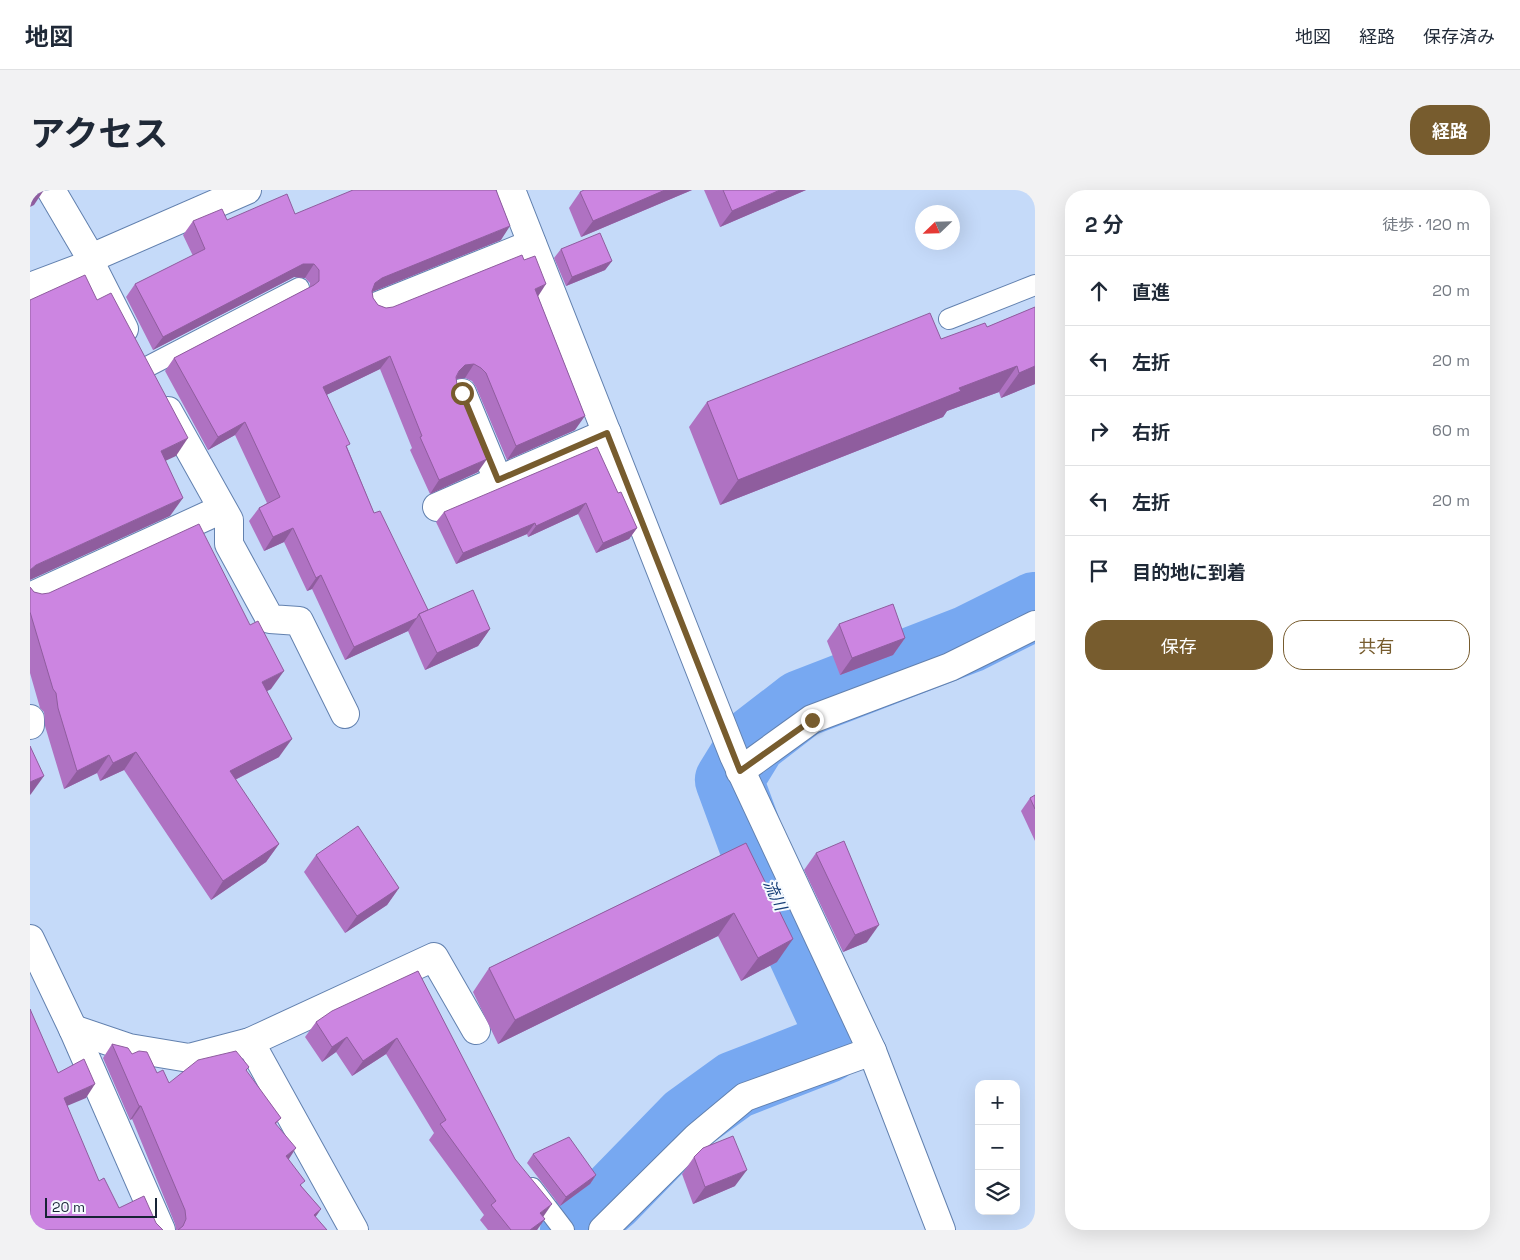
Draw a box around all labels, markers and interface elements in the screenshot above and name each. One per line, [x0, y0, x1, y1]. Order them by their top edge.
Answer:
text: 地図 [25, 21, 73, 52]
text: 地図 [1295, 25, 1331, 48]
text: 経路 [1359, 25, 1395, 48]
text: 保存済み [1423, 25, 1495, 48]
button: 経路 [1410, 105, 1490, 155]
text: アクセス [30, 112, 168, 156]
north arrow [915, 205, 960, 250]
text: 2 分 [1085, 211, 1124, 238]
text: 徒歩 · 120 m [1382, 214, 1470, 235]
icon: ahead [1085, 277, 1113, 305]
text: 直進 [1132, 280, 1170, 305]
text: 20 m [1432, 280, 1470, 301]
icon: left [1085, 347, 1113, 375]
text: 左折 [1132, 350, 1170, 375]
text: 20 m [1432, 350, 1470, 371]
route start [451, 382, 474, 405]
icon: right [1085, 417, 1113, 445]
text: 右折 [1132, 420, 1170, 445]
text: 60 m [1432, 420, 1470, 441]
icon: left [1085, 487, 1113, 515]
text: 左折 [1132, 490, 1170, 515]
text: 20 m [1432, 490, 1470, 511]
icon: arrive [1085, 557, 1113, 585]
text: 目的地に到着 [1132, 560, 1246, 585]
button: 保存 [1085, 620, 1273, 670]
button: 共有 [1283, 620, 1470, 670]
route end [801, 709, 824, 732]
water label: 流川 [759, 876, 792, 916]
map controls [975, 1080, 1020, 1215]
button: + [975, 1080, 1020, 1125]
button: − [975, 1125, 1020, 1170]
button: layers [975, 1170, 1020, 1215]
scale bar [45, 1195, 158, 1218]
text: 20 m [52, 1198, 85, 1216]

